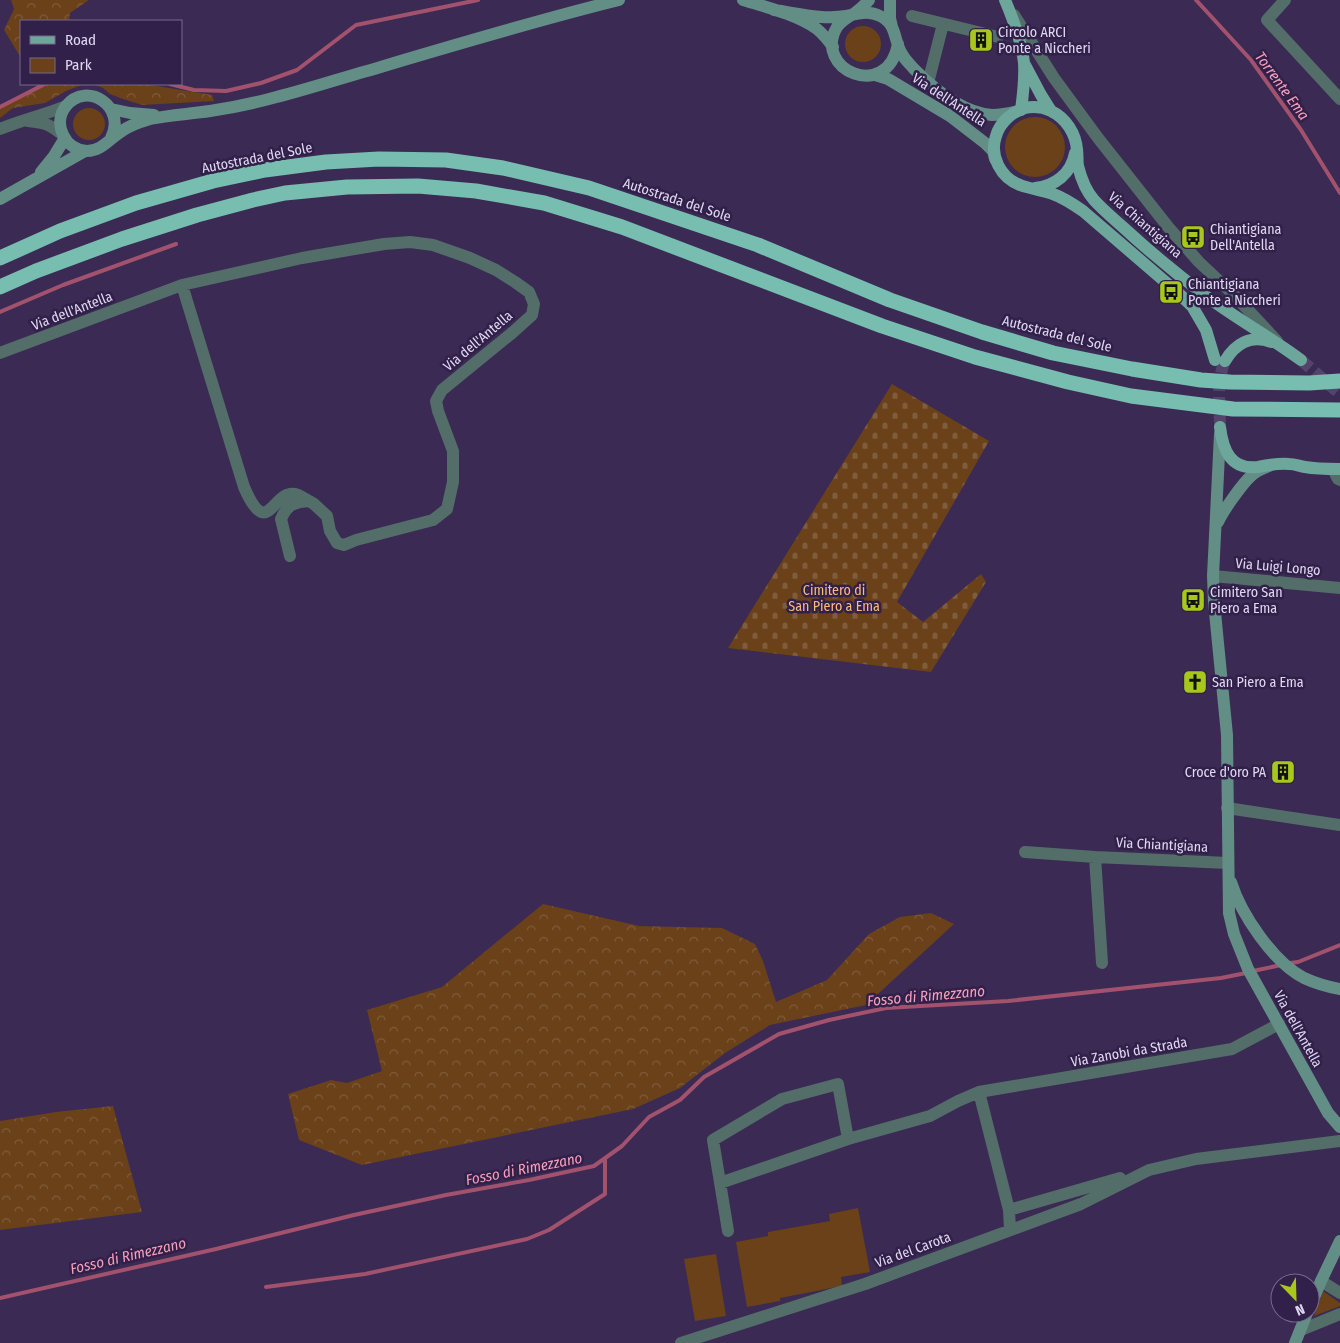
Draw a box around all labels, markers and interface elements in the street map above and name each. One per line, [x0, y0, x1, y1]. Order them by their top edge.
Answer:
legend [20, 20, 182, 85]
place label: Circolo ARCI Ponte a Niccheri [998, 24, 1091, 57]
building icon: Circolo ARCI Ponte a Niccheri [968, 27, 994, 53]
text: Road [65, 31, 96, 49]
water label: Torrente Ema [1251, 48, 1313, 124]
text: Park [65, 56, 92, 74]
street label: Via dell'Antella [909, 70, 989, 130]
street label: Autostrada del Sole [200, 139, 314, 177]
street label: Autostrada del Sole [621, 175, 733, 225]
street label: Via Chiantigiana [1105, 188, 1185, 262]
place label: Chiantigiana Dell'Antella [1210, 221, 1282, 254]
bus stop icon: Chiantigiana Dell'Antella [1180, 224, 1206, 250]
place label: Chiantigiana Ponte a Niccheri [1188, 276, 1281, 309]
bus stop icon: Chiantigiana Ponte a Niccheri [1158, 279, 1184, 305]
street label: Via dell'Antella [29, 288, 115, 334]
street label: Via dell'Antella [440, 307, 516, 375]
street label: Autostrada del Sole [1001, 312, 1114, 356]
street label: Via Luigi Longo [1235, 555, 1321, 579]
park label: Cimitero di San Piero a Ema [788, 582, 880, 615]
place label: Cimitero San Piero a Ema [1210, 584, 1283, 617]
bus stop icon: Cimitero San Piero a Ema [1180, 587, 1206, 613]
church icon: San Piero a Ema [1182, 669, 1208, 695]
place label: San Piero a Ema [1212, 674, 1304, 691]
building icon: Croce d'oro PA [1270, 759, 1296, 785]
place label: Croce d'oro PA [1185, 764, 1267, 781]
street label: Via Chiantigiana [1116, 834, 1209, 856]
water label: Fosso di Rimezzano [866, 982, 986, 1010]
street label: Via dell'Antella [1270, 988, 1326, 1070]
street label: Via Zanobi da Strada [1069, 1033, 1189, 1071]
water label: Fosso di Rimezzano [464, 1149, 584, 1189]
street label: Via del Carota [873, 1228, 953, 1272]
water label: Fosso di Rimezzano [68, 1234, 188, 1278]
north arrow [1270, 1273, 1320, 1323]
text: N [1293, 1300, 1307, 1319]

